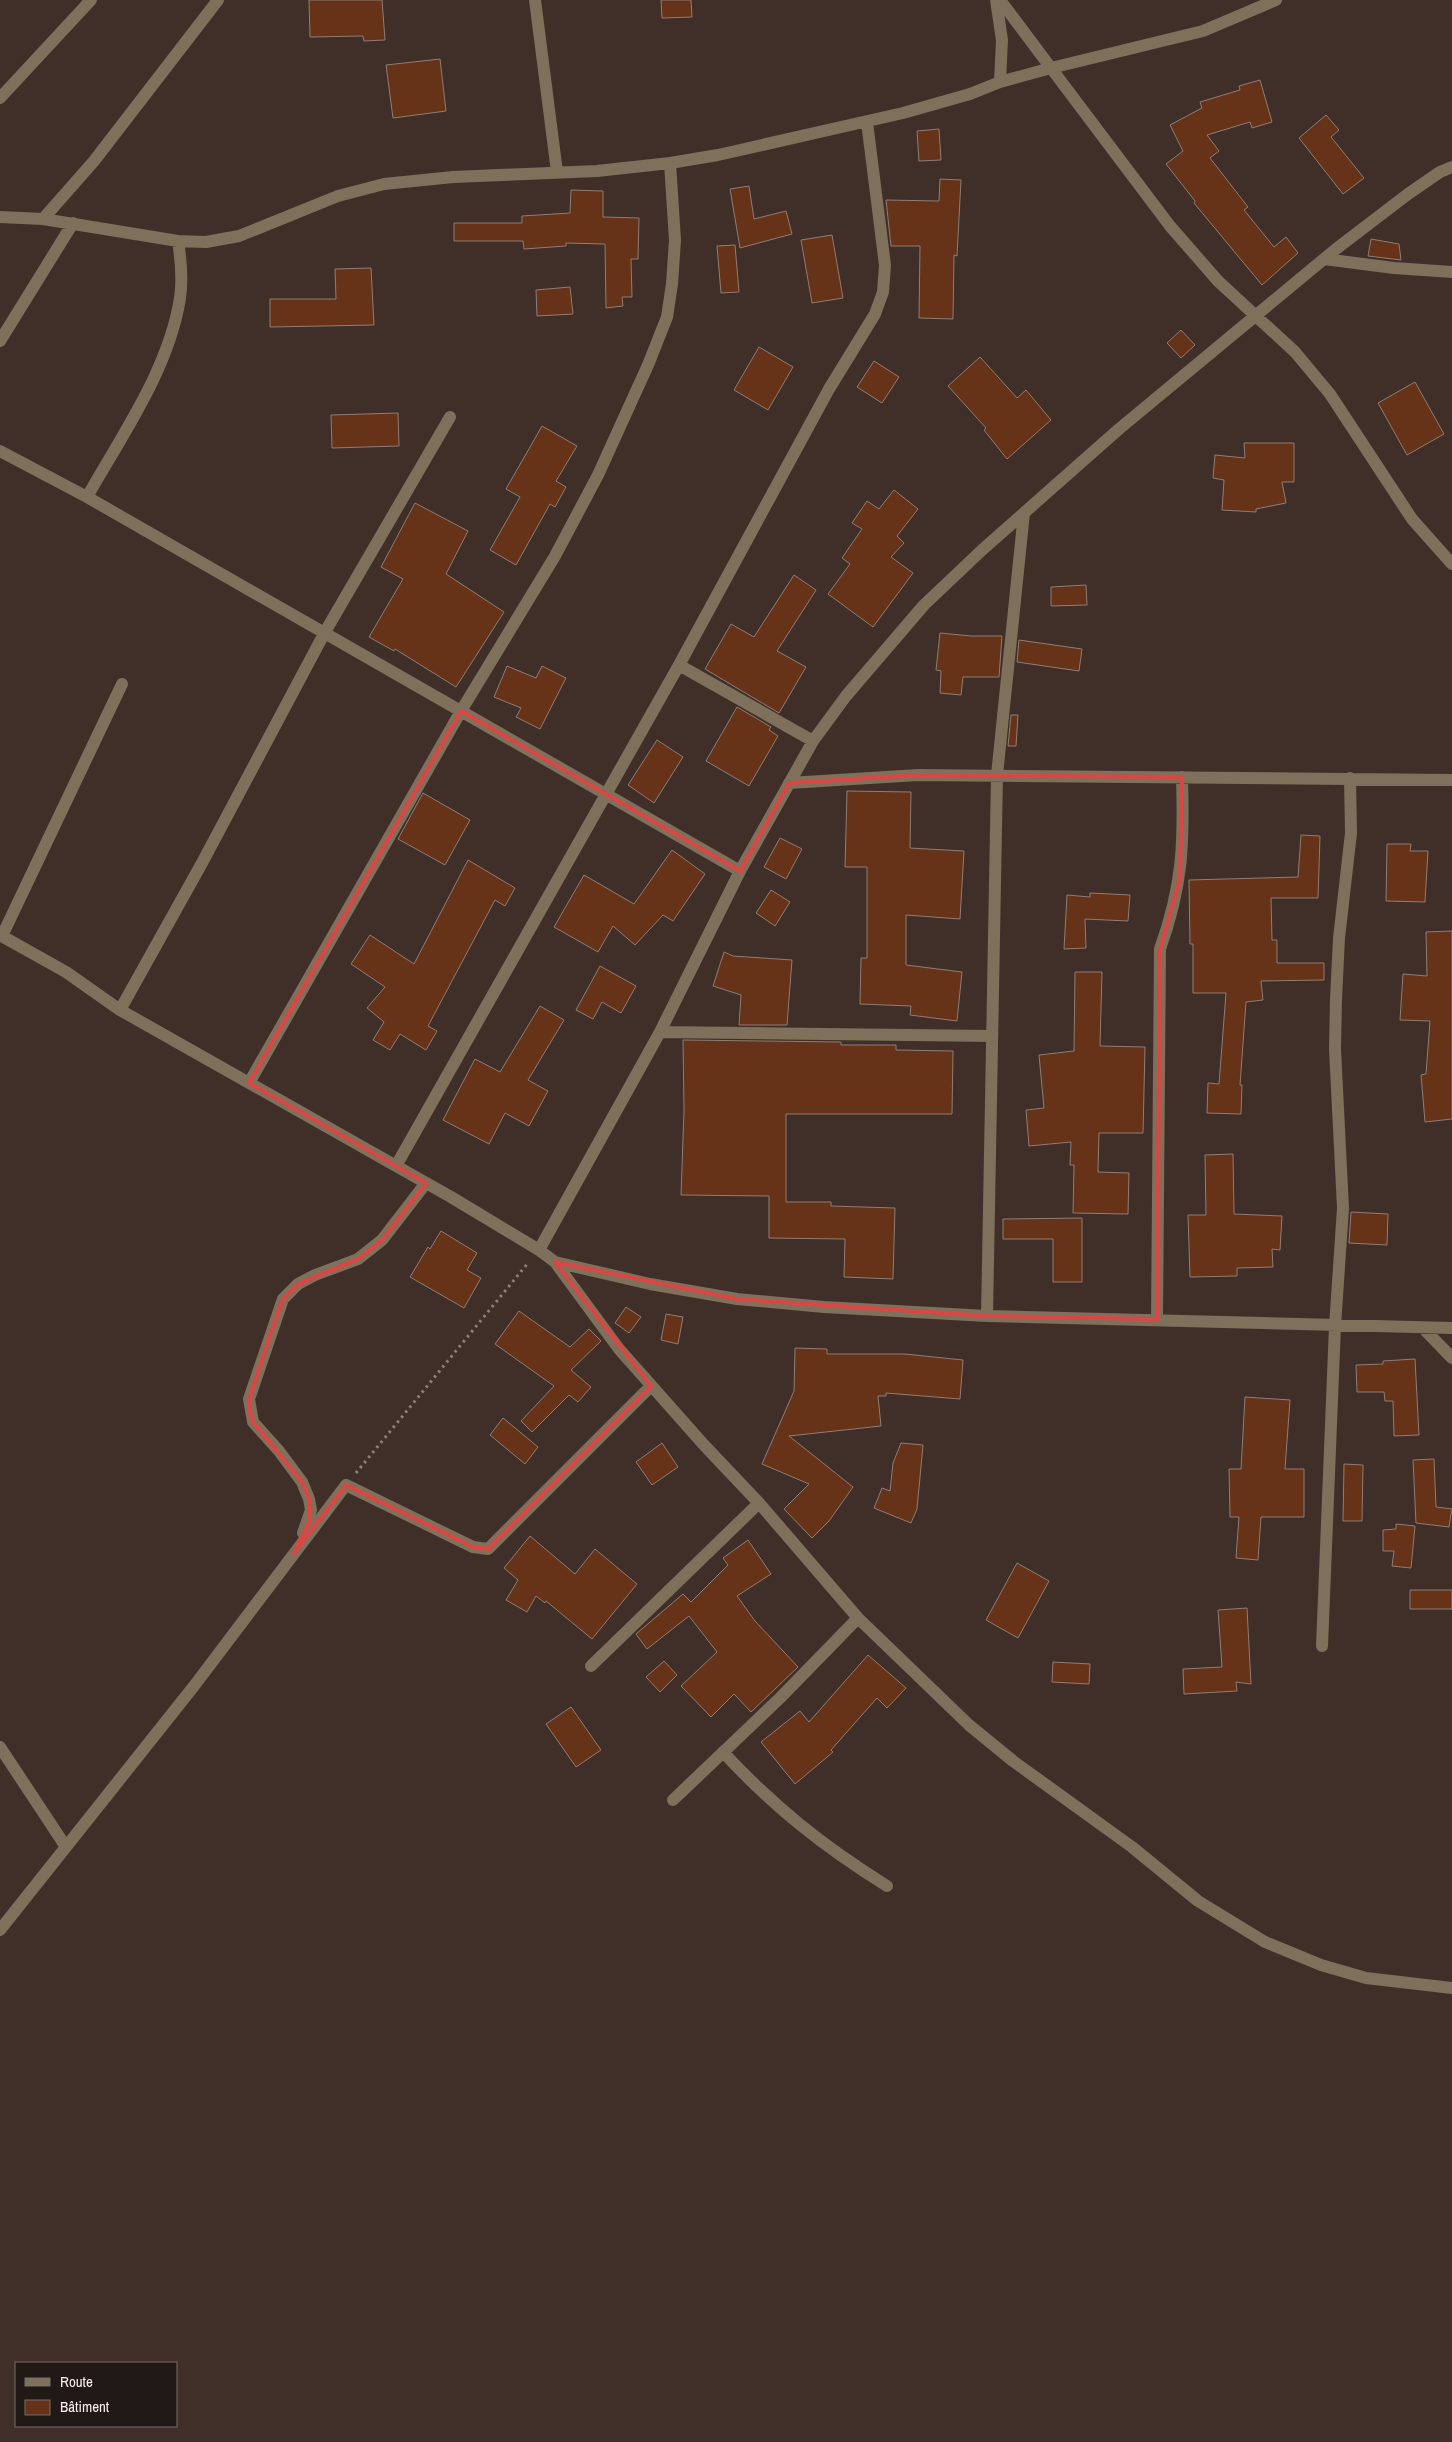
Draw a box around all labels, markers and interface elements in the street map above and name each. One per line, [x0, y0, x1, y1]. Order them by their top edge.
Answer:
legend [15, 2362, 178, 2427]
text: Route [60, 2371, 93, 2392]
text: Bâtiment [60, 2396, 110, 2417]

